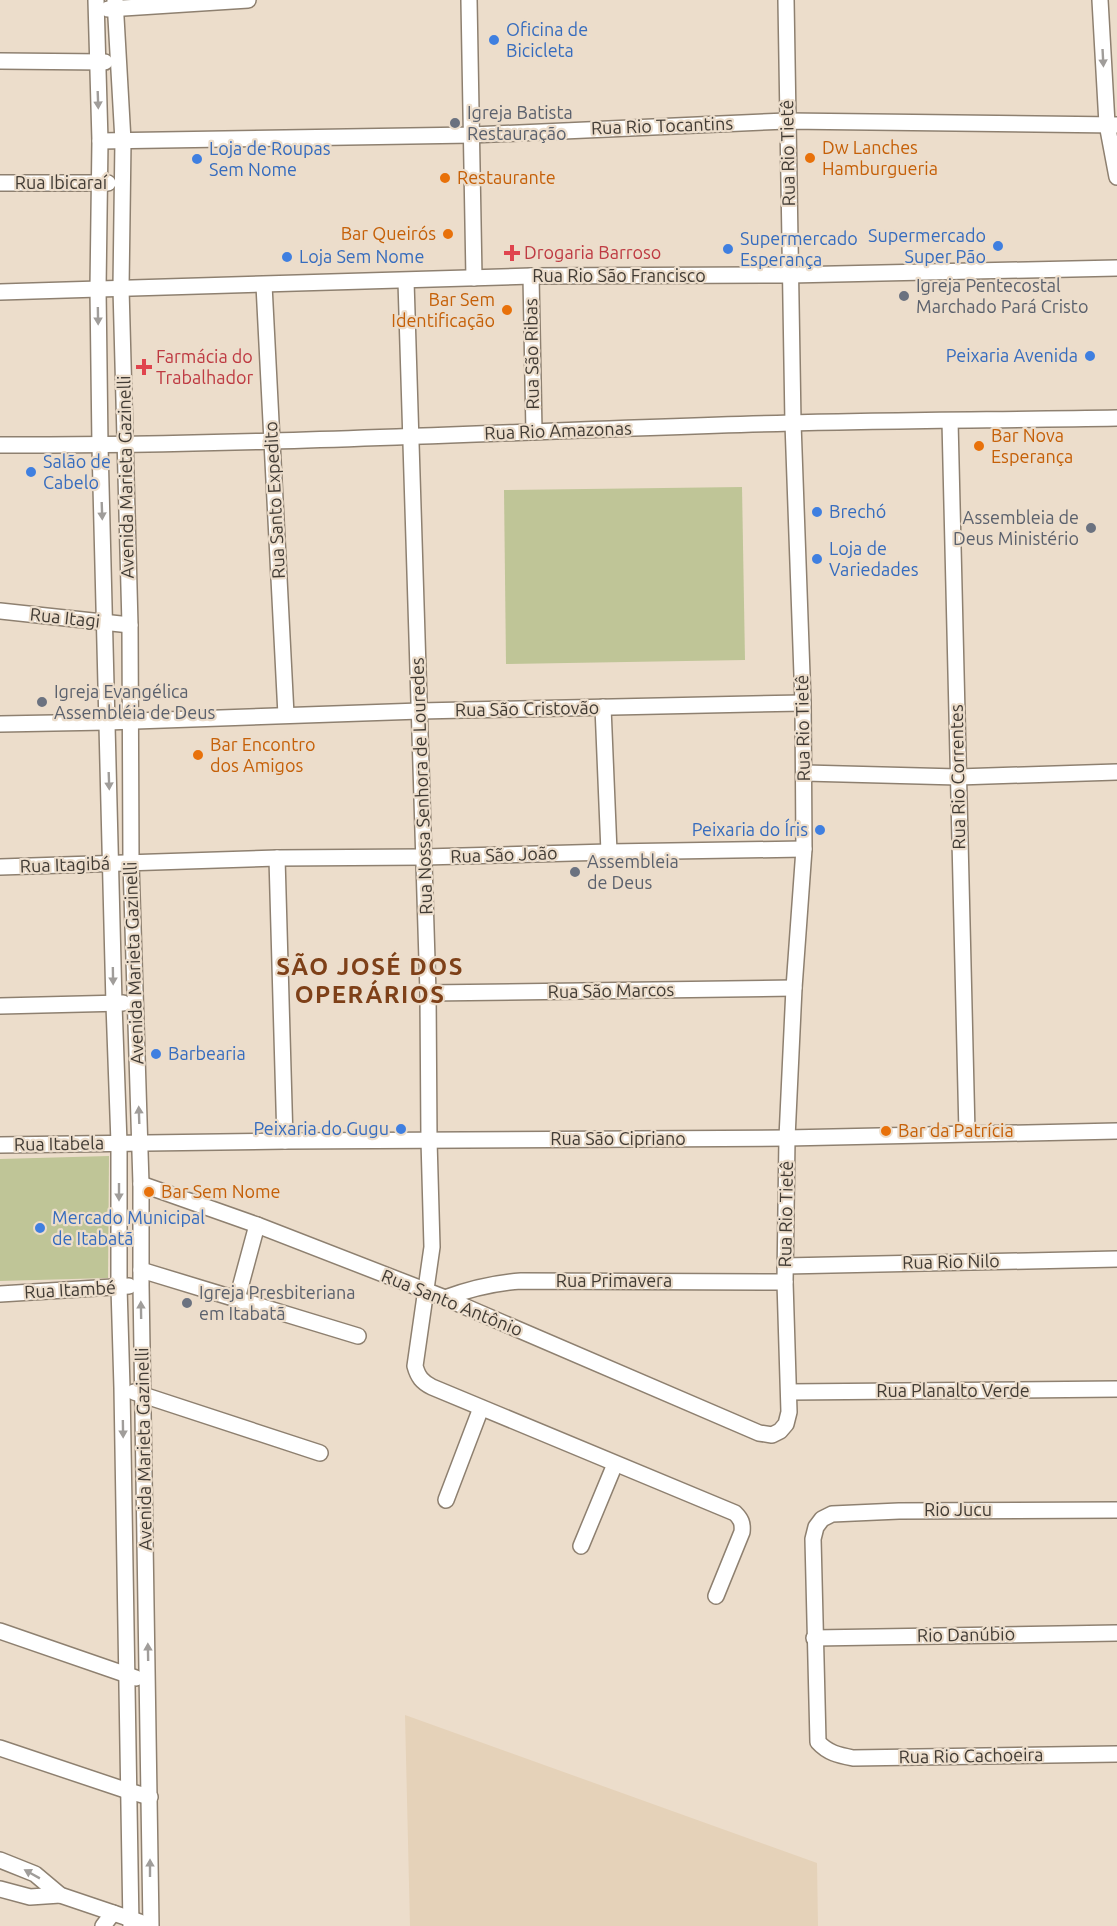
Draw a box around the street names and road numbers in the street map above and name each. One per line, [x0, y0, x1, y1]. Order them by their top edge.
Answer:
street label: Rua Rio Tietê [776, 99, 798, 207]
street label: Rua Rio Tocantins [591, 113, 734, 137]
street label: Rua Ibicaraí [15, 172, 108, 192]
street label: Rua Rio São Francisco [532, 265, 706, 285]
street label: Rua São Ribas [520, 298, 542, 410]
street label: Avenida Marieta Gazinelli [113, 375, 137, 579]
street label: Rua Rio Amazonas [484, 417, 632, 443]
street label: Rua Santo Expedito [260, 421, 288, 579]
street label: Rua Itagi [29, 603, 101, 631]
street label: Rua Nossa Senhora de Louredes [407, 657, 435, 915]
street label: Rua Rio Tietê [791, 674, 813, 782]
street label: Rua São Cristovão [455, 697, 599, 719]
street label: Rua Rio Correntes [946, 704, 968, 850]
street label: Rua São João [450, 842, 558, 866]
street label: Rua Itagibá [20, 852, 110, 876]
street label: Avenida Marieta Gazinelli [119, 861, 147, 1065]
street label: Rua São Marcos [548, 979, 675, 1001]
street label: Rua São Cipriano [550, 1128, 686, 1148]
street label: Rua Itabela [14, 1132, 104, 1154]
street label: Rua Rio Tietê [774, 1160, 796, 1268]
street label: Rua Rio Nilo [902, 1250, 1000, 1272]
street label: Rua Santo Antônio [379, 1265, 526, 1339]
street label: Rua Primavera [556, 1270, 672, 1290]
street label: Rua Itambé [24, 1277, 116, 1301]
street label: Avenida Marieta Gazinelli [131, 1347, 155, 1551]
street label: Rua Planalto Verde [876, 1380, 1030, 1400]
street label: Rio Jucu [924, 1499, 992, 1519]
street label: Rio Danúbio [917, 1623, 1015, 1645]
street label: Rua Rio Cachoeira [898, 1744, 1044, 1766]

